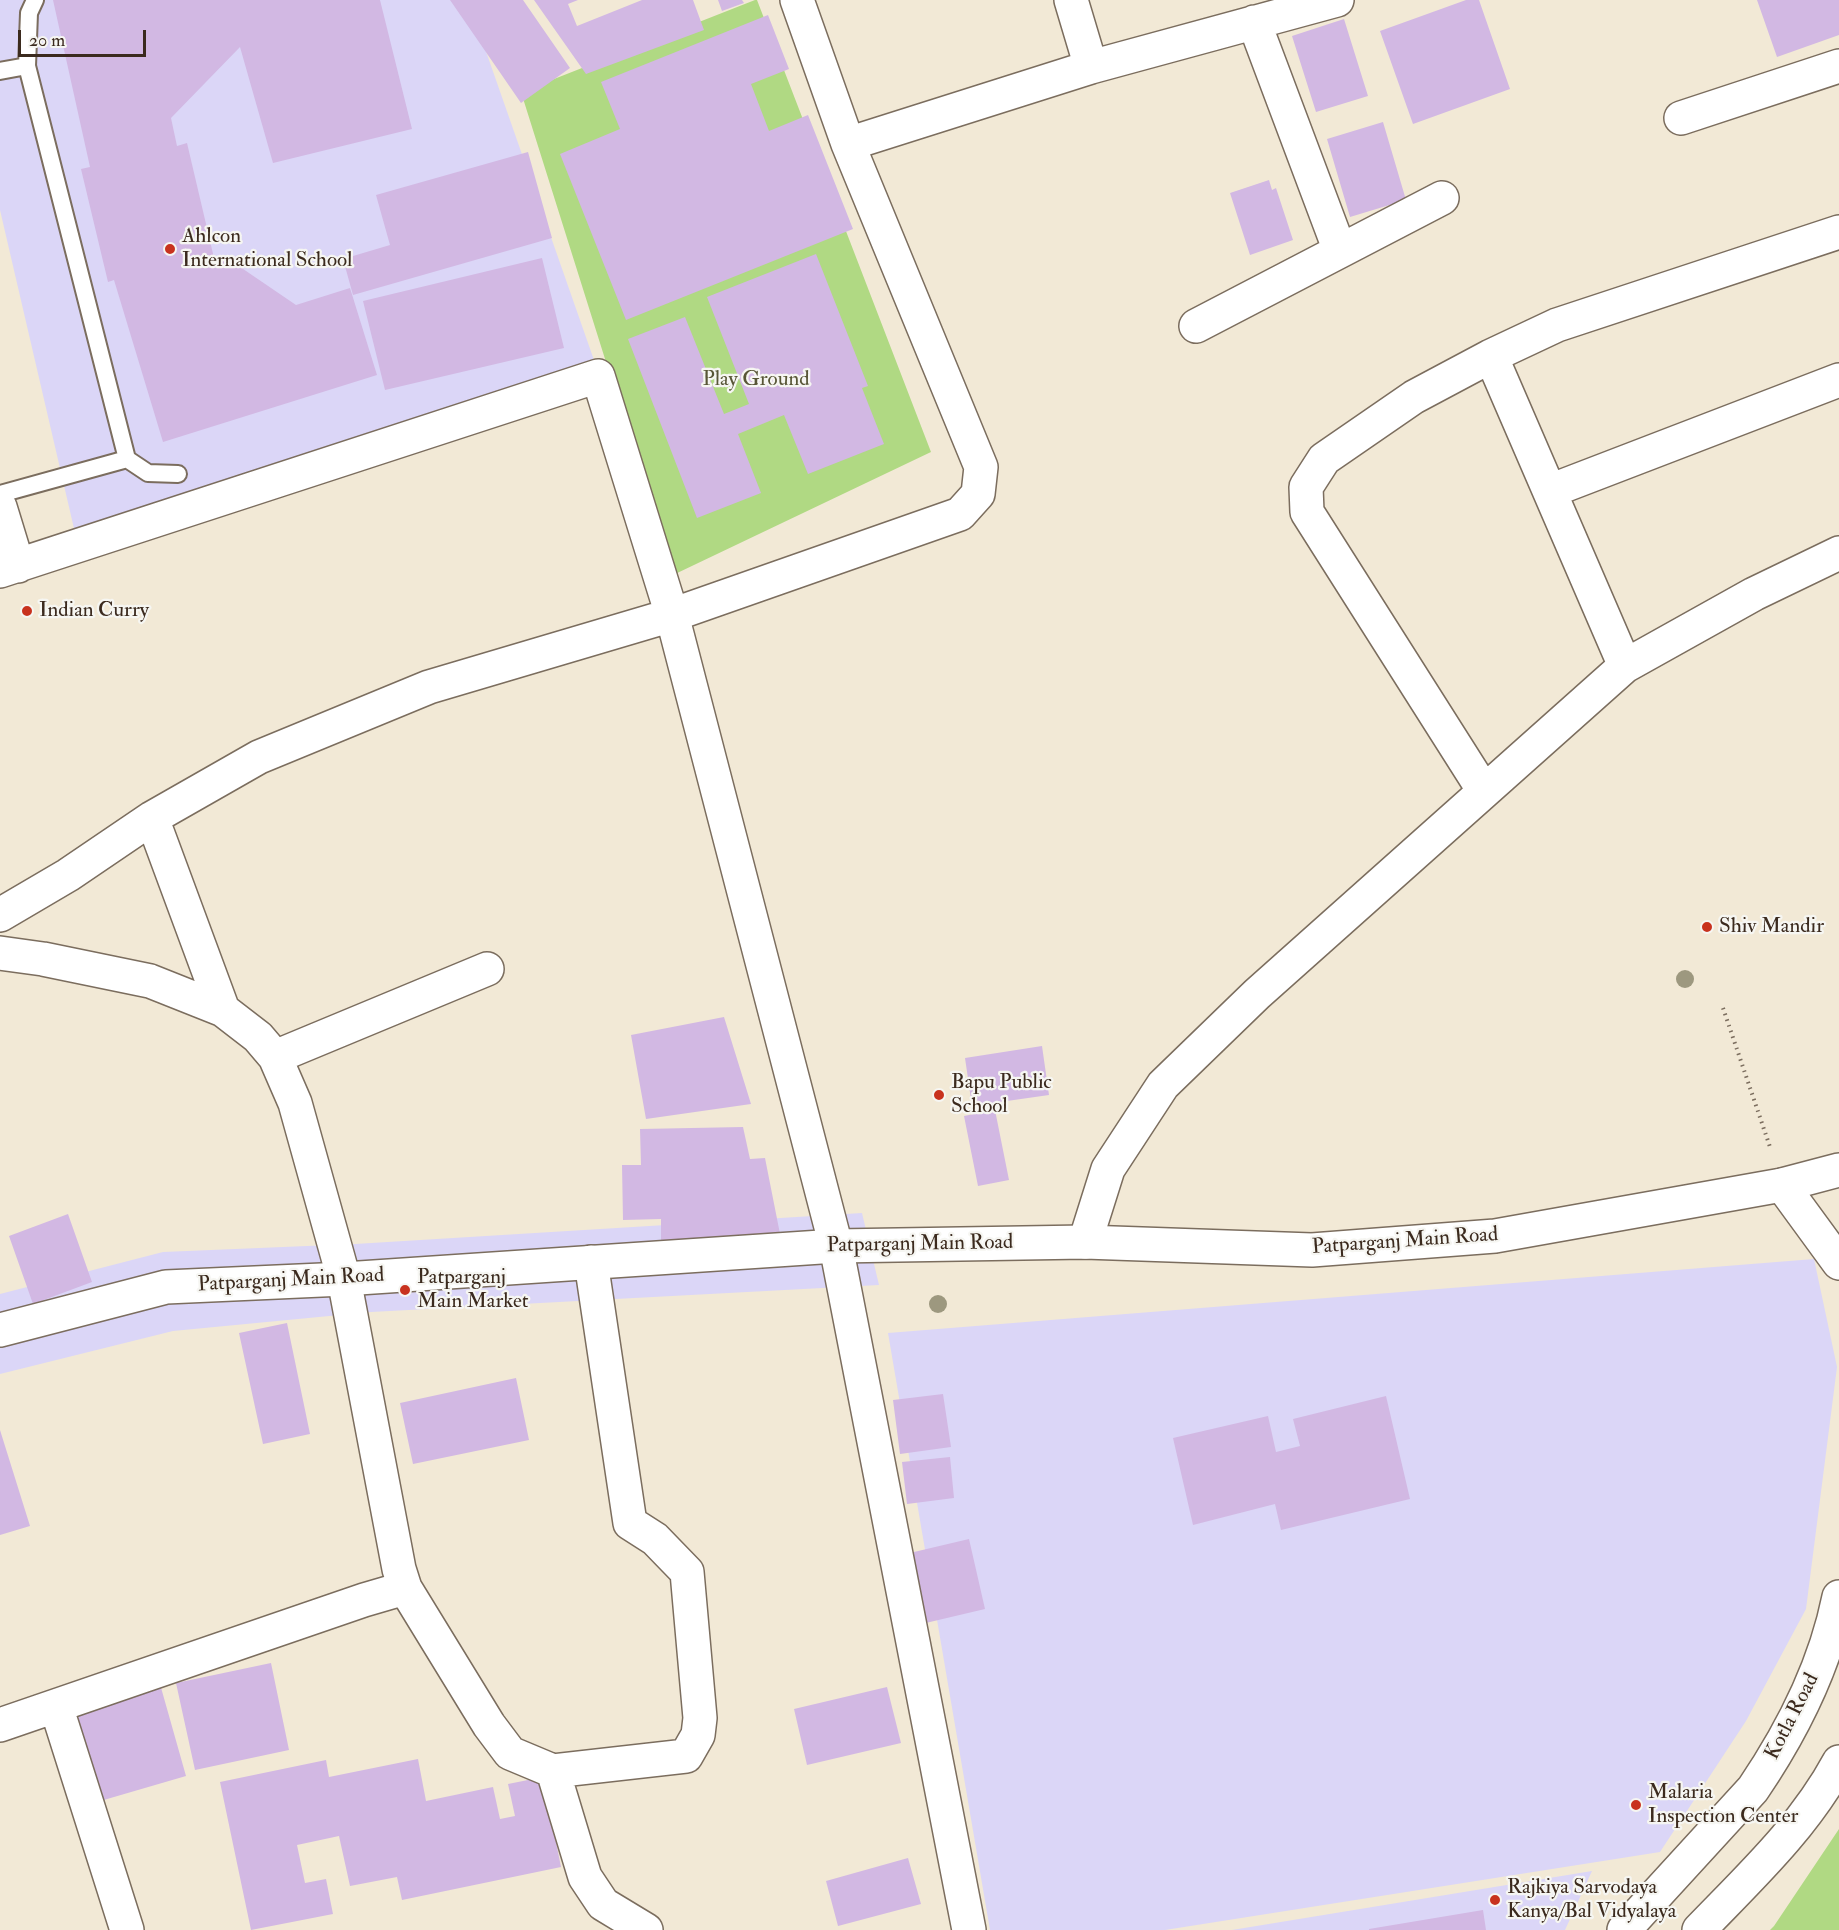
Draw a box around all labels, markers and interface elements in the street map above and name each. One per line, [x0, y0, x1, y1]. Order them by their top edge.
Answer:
scale bar [21, 18, 148, 56]
text: 20 m [29, 29, 65, 52]
place label: Ahlcon International School [182, 224, 352, 274]
marker: Ahlcon International School [163, 242, 177, 256]
park label: Play Ground [702, 367, 810, 393]
place label: Indian Curry [39, 598, 149, 624]
marker: Indian Curry [20, 604, 34, 618]
place label: Shiv Mandir [1719, 914, 1824, 940]
marker: Shiv Mandir [1700, 920, 1714, 934]
place label: Bapu Public School [951, 1070, 1052, 1120]
marker: Bapu Public School [932, 1088, 946, 1102]
street label: Patparganj Main Road [1311, 1223, 1499, 1261]
street label: Patparganj Main Road [826, 1231, 1014, 1259]
street label: Patparganj Main Road [197, 1264, 385, 1298]
place label: Patparganj Main Market [417, 1265, 529, 1315]
marker: Patparganj Main Market [398, 1283, 412, 1297]
street label: Kotla Road [1761, 1670, 1825, 1764]
place label: Malaria Inspection Center [1648, 1780, 1798, 1830]
marker: Malaria Inspection Center [1629, 1798, 1643, 1812]
place label: Rajkiya Sarvodaya Kanya/Bal Vidyalaya [1507, 1875, 1676, 1925]
marker: Rajkiya Sarvodaya Kanya/Bal Vidyalaya [1488, 1893, 1502, 1907]

